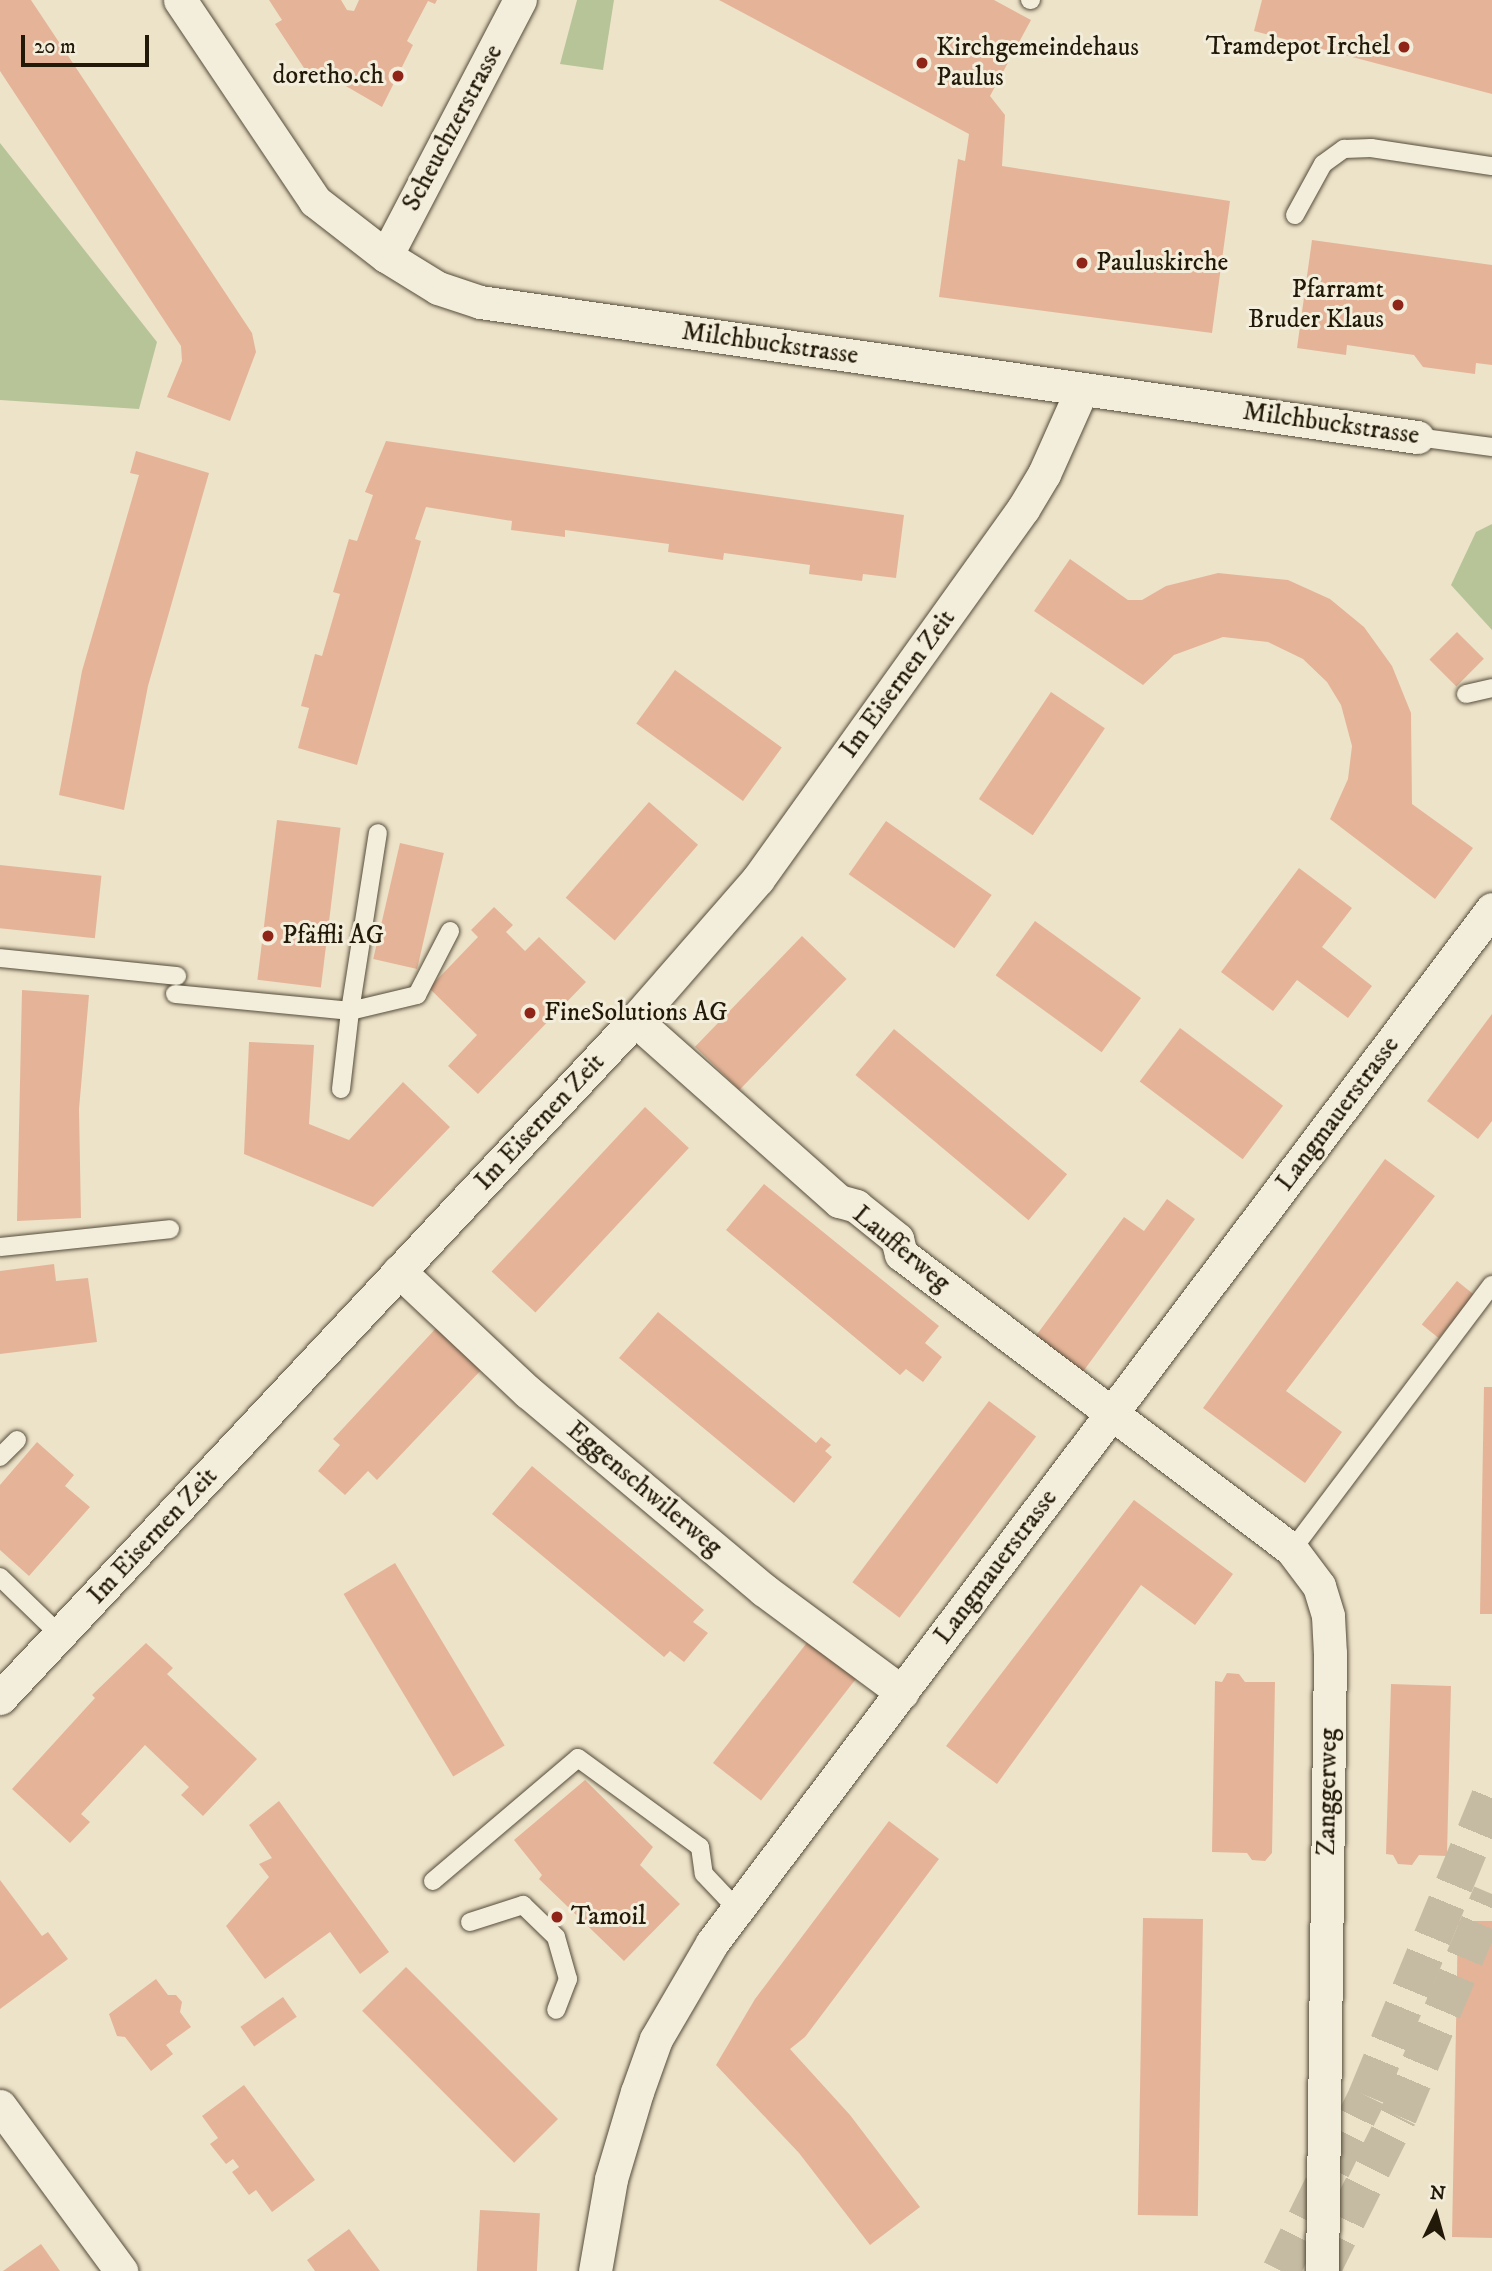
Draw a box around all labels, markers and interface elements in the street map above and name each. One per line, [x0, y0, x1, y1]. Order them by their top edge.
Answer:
scale bar [24, 21, 152, 65]
place label: Tramdepot Irchel [1206, 31, 1390, 63]
place label: Kirchgemeindehaus Paulus [936, 32, 1139, 94]
text: 20 m [34, 34, 76, 60]
street label: Scheuchzerstrasse [396, 39, 510, 217]
marker: Tramdepot Irchel [1396, 39, 1412, 55]
marker: Kirchgemeindehaus Paulus [914, 55, 930, 71]
place label: doretho.ch [273, 60, 384, 92]
marker: doretho.ch [390, 68, 406, 84]
place label: Pauluskirche [1096, 247, 1228, 279]
marker: Pauluskirche [1074, 255, 1090, 271]
place label: Pfarramt Bruder Klaus [1248, 274, 1384, 336]
marker: Pfarramt Bruder Klaus [1390, 297, 1406, 313]
street label: Milchbuckstrasse [680, 316, 860, 372]
street label: Milchbuckstrasse [1241, 396, 1421, 452]
street label: Im Eisernen Zeit [834, 604, 962, 764]
place label: Pfäffli AG [282, 920, 384, 952]
marker: Pfäffli AG [260, 928, 276, 944]
place label: FineSolutions AG [544, 997, 727, 1029]
marker: FineSolutions AG [522, 1005, 538, 1021]
street label: Langmauerstrasse [1270, 1031, 1406, 1197]
street label: Im Eisernen Zeit [469, 1047, 611, 1197]
street label: Laufferweg [846, 1199, 956, 1299]
street label: Eggenschwilerweg [560, 1415, 728, 1563]
street label: Im Eisernen Zeit [82, 1461, 224, 1611]
street label: Langmauerstrasse [928, 1484, 1064, 1650]
street label: Zanggerweg [1311, 1728, 1345, 1856]
place label: Tamoil [571, 1901, 646, 1933]
marker: Tamoil [549, 1909, 565, 1925]
north arrow [1401, 2180, 1471, 2250]
text: N [1429, 2181, 1447, 2206]

